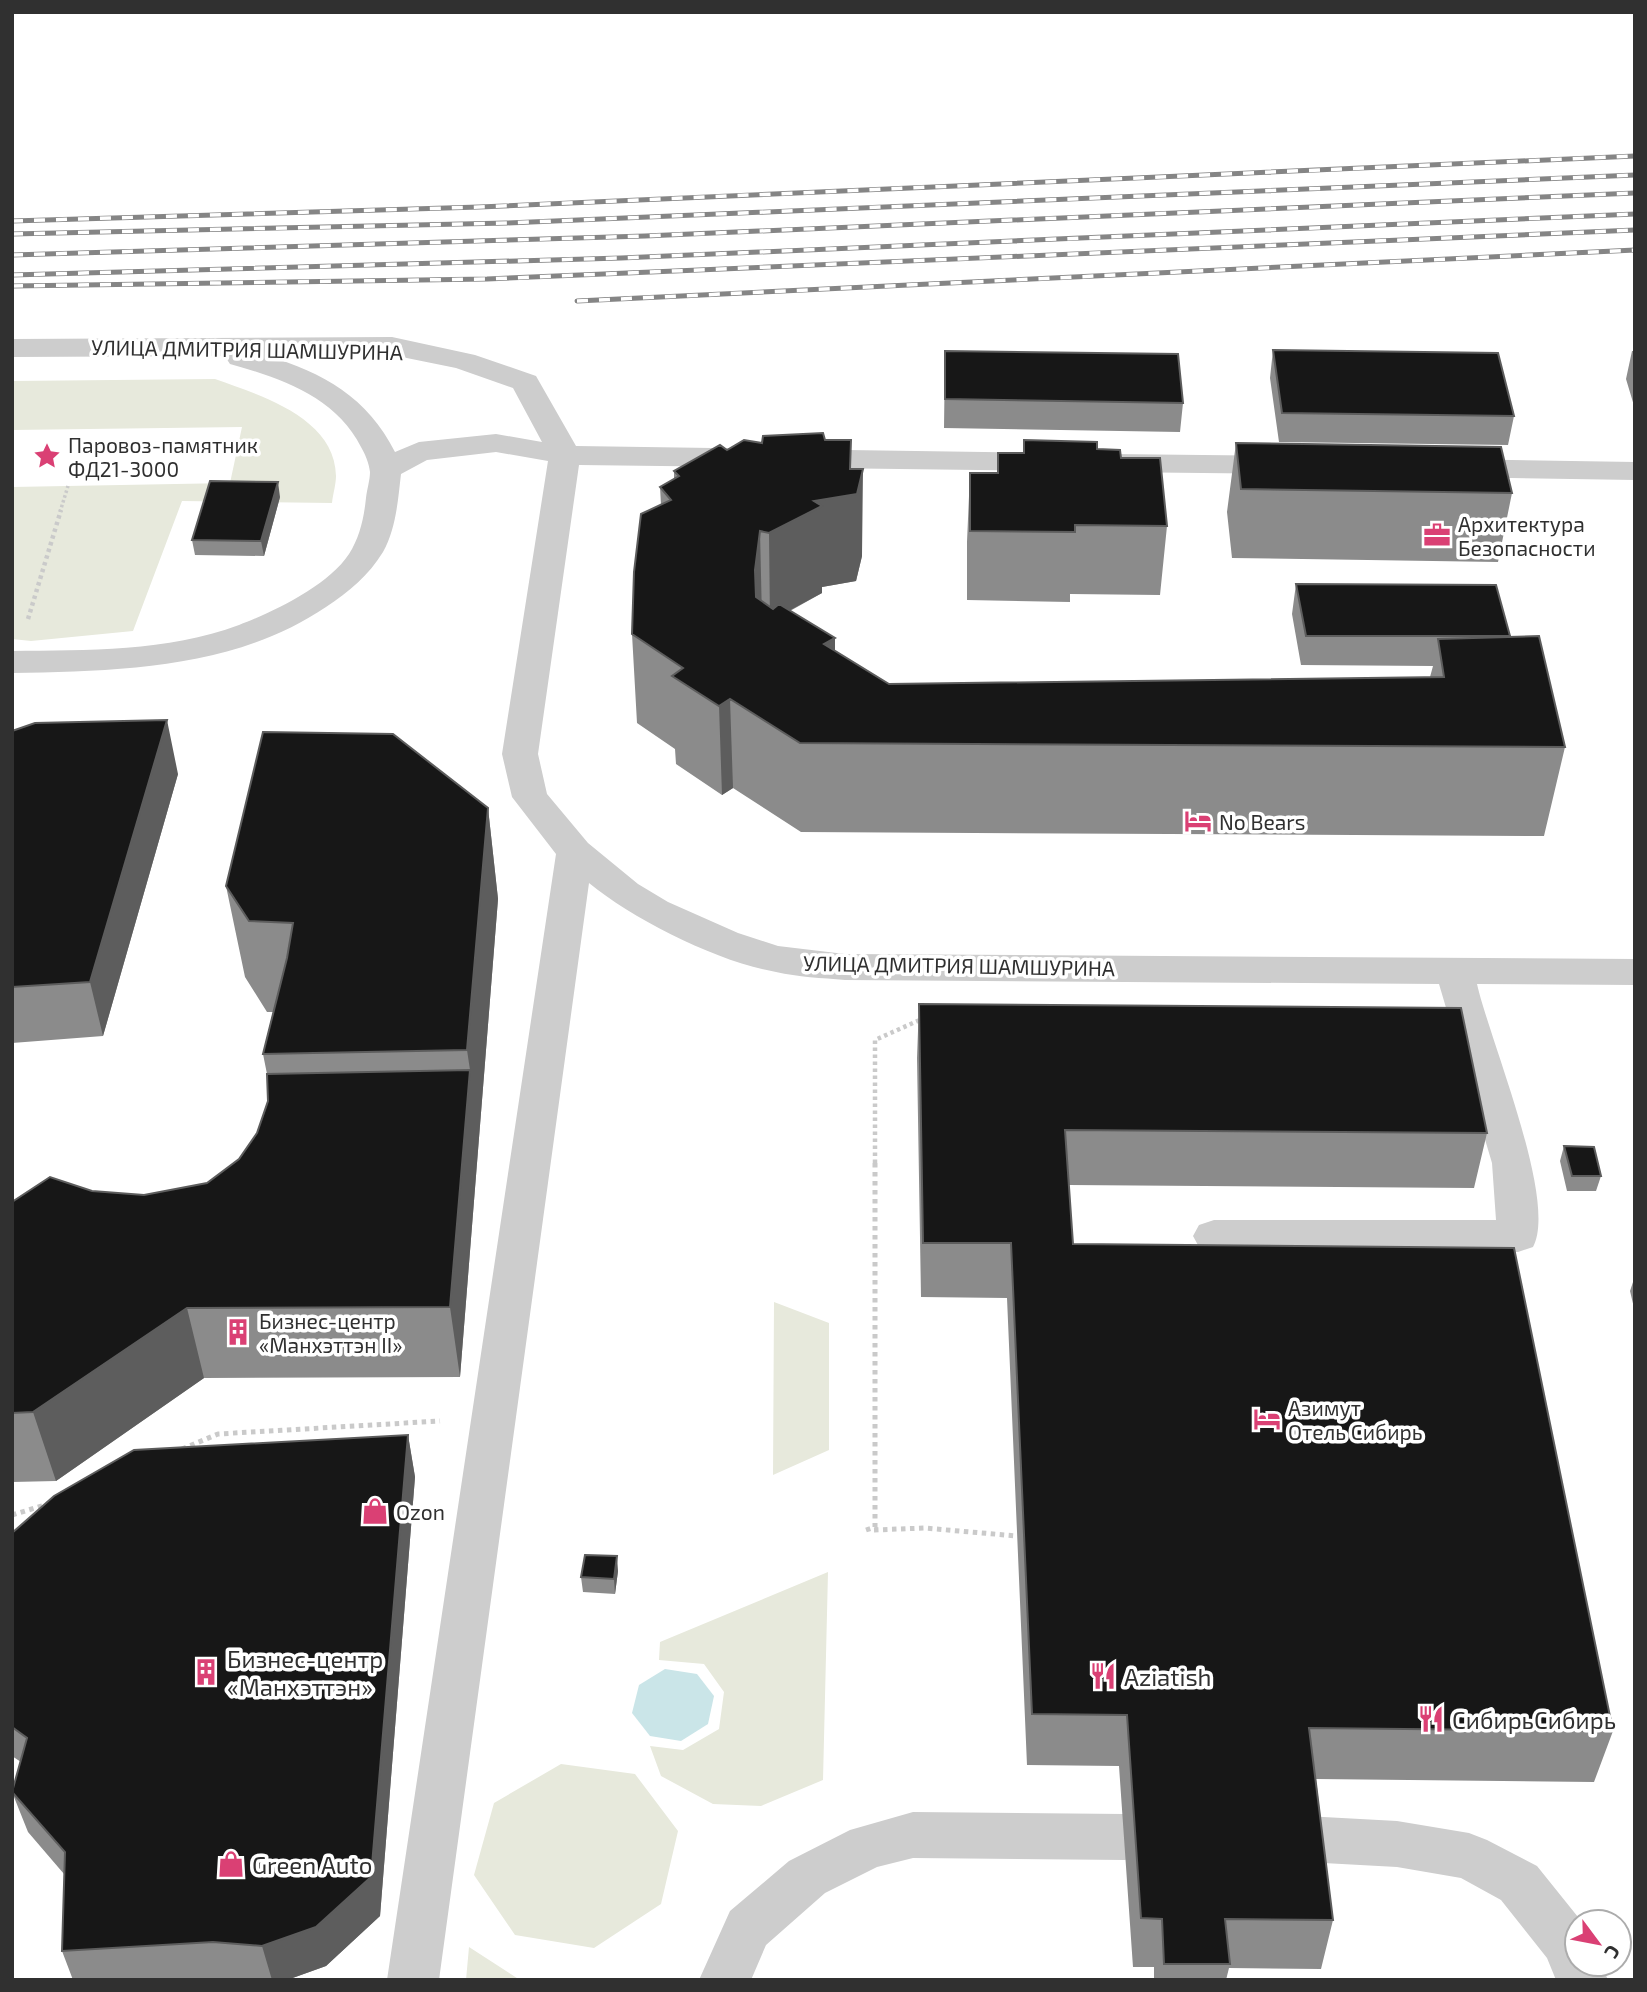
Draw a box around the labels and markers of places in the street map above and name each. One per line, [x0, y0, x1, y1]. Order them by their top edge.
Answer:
place label: Паровоз-памятник ФД21-3000 [68, 432, 258, 481]
place icon: Паровоз-памятник ФД21-3000 [32, 441, 62, 471]
place label: Архитектура Безопасности [1458, 511, 1595, 560]
office icon: Архитектура Безопасности [1422, 520, 1452, 550]
hotel icon: No Bears [1183, 806, 1213, 836]
place label: No Bears [1219, 809, 1305, 834]
place label: Бизнес-центр «Манхэттэн II» [259, 1308, 402, 1357]
building icon: Бизнес-центр «Манхэттэн II» [223, 1317, 253, 1347]
place label: Азимут Отель Сибирь [1288, 1395, 1423, 1444]
hotel icon: Азимут Отель Сибирь [1252, 1404, 1282, 1434]
shop icon: Ozon [360, 1496, 390, 1526]
place label: Ozon [396, 1499, 445, 1524]
place label: Бизнес-центр «Манхэттэн» [227, 1644, 383, 1701]
building icon: Бизнес-центр «Манхэттэн» [191, 1657, 221, 1687]
restaurant icon: Aziatish [1088, 1661, 1118, 1691]
place label: Aziatish [1124, 1662, 1212, 1691]
restaurant icon: СибирьСибирь [1416, 1704, 1446, 1734]
place label: СибирьСибирь [1452, 1705, 1616, 1734]
shop icon: Green Auto [216, 1849, 246, 1879]
place label: Green Auto [252, 1850, 372, 1879]

